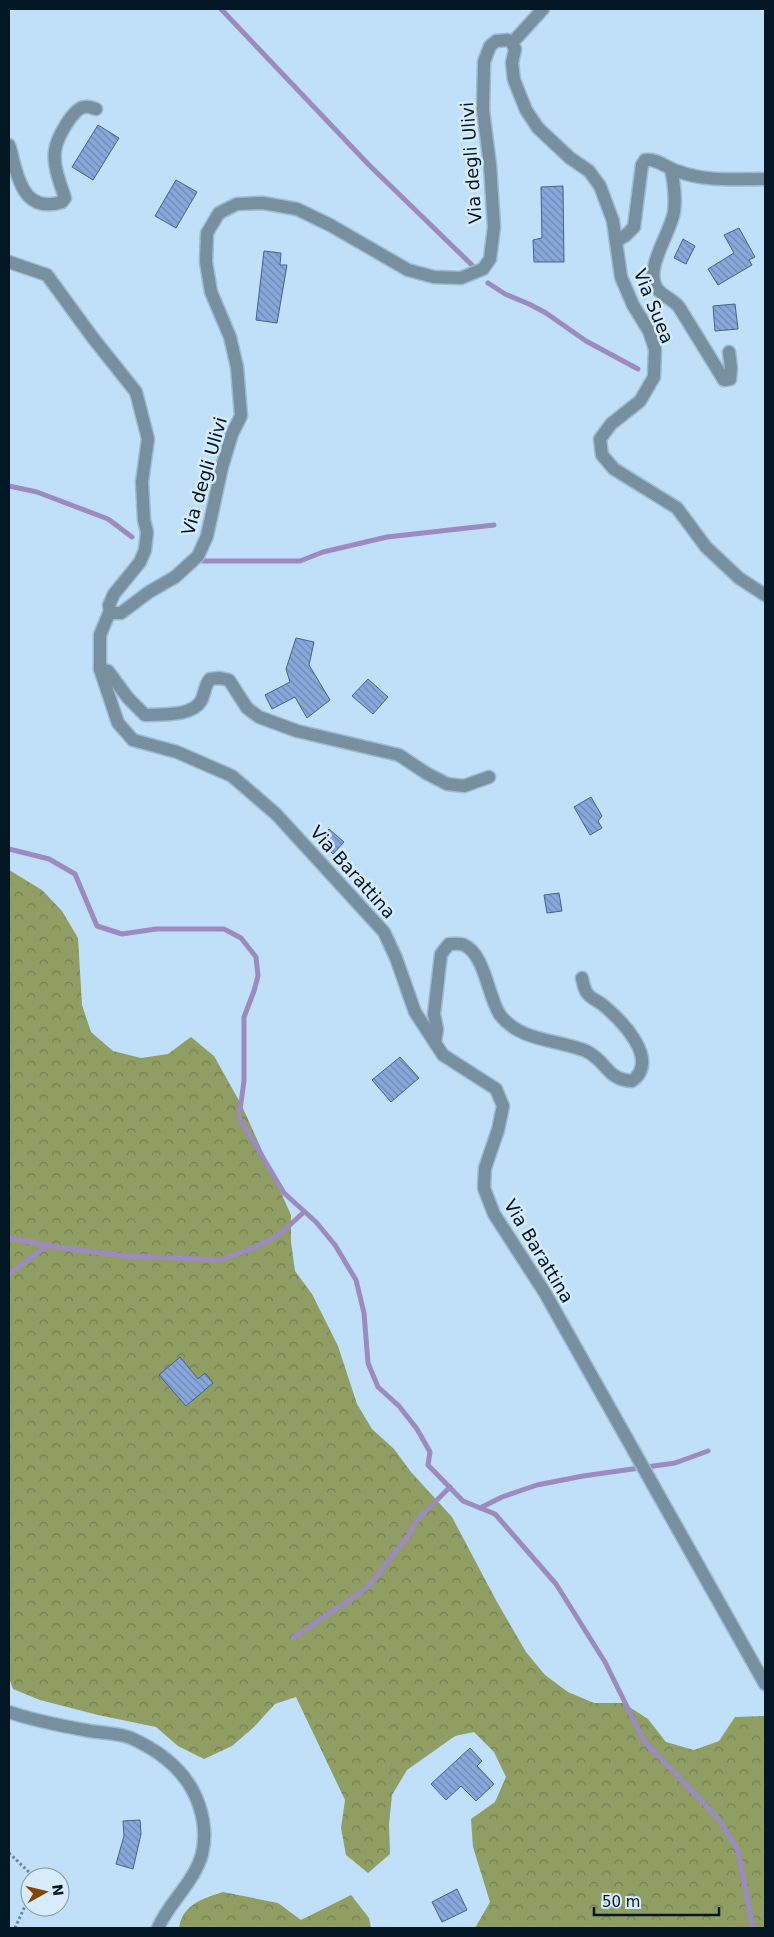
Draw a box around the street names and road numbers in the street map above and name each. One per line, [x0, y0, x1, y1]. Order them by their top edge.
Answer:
street label: Via degli Ulivi [456, 101, 486, 225]
street label: Via Suea [630, 266, 678, 346]
street label: Via degli Ulivi [177, 414, 231, 538]
street label: Via Barattina [306, 821, 400, 923]
street label: Via Barattina [500, 1195, 578, 1307]

